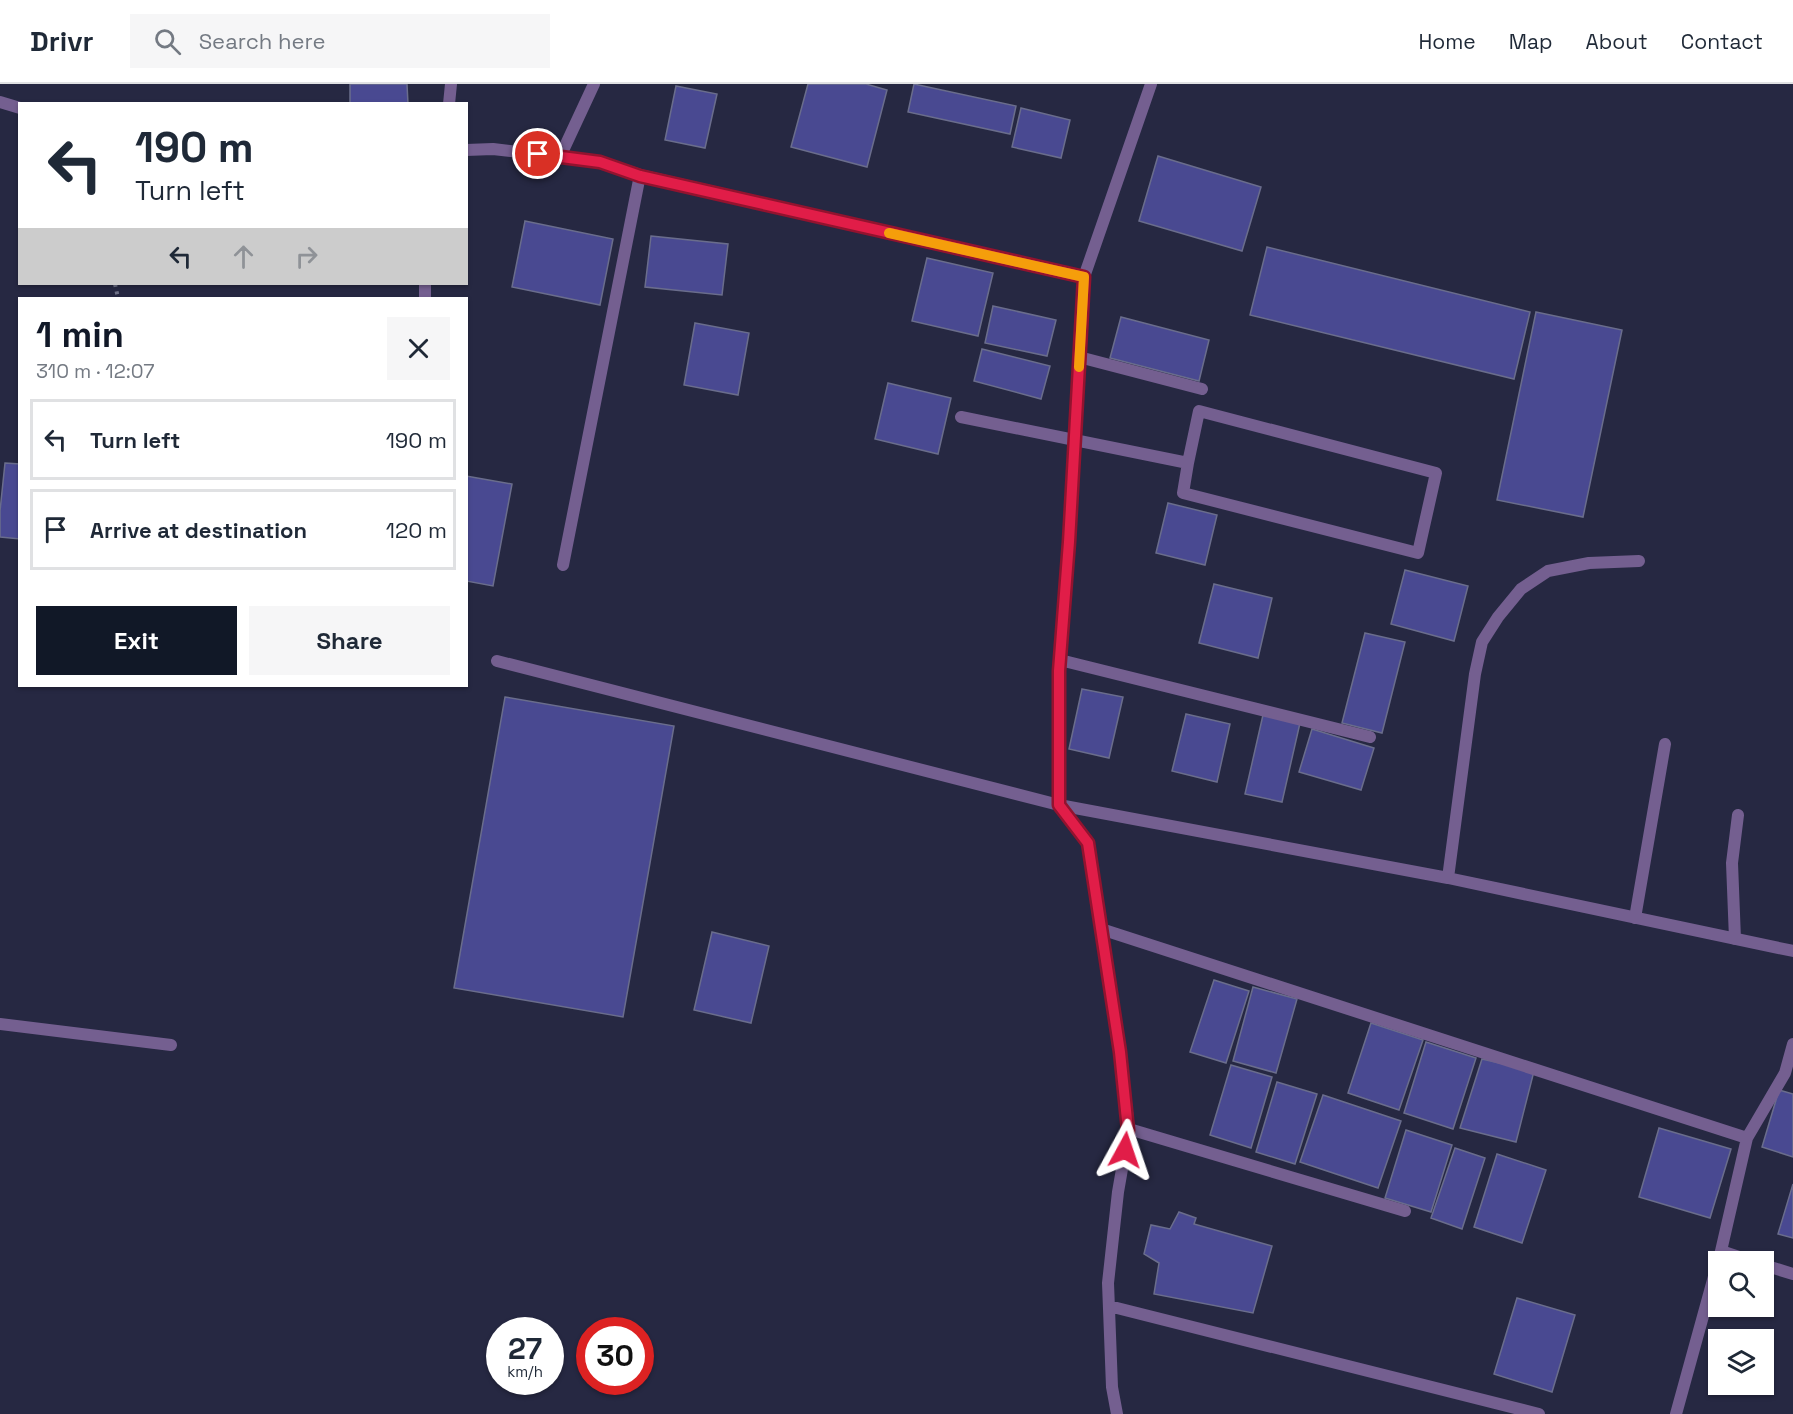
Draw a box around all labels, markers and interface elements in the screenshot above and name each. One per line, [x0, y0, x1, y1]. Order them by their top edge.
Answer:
search box [130, 14, 550, 68]
text: Drivr [30, 23, 94, 59]
icon: search [151, 25, 184, 58]
text: Search here [199, 27, 325, 55]
text: Home [1418, 28, 1476, 55]
text: Map [1509, 28, 1553, 55]
text: About [1586, 28, 1648, 55]
text: Contact [1681, 28, 1763, 55]
text: 190 m [135, 121, 254, 174]
icon: left [36, 126, 114, 204]
pin [512, 128, 563, 179]
icon: arrive [521, 137, 554, 170]
text: Turn left [135, 173, 245, 208]
icon: left [164, 240, 197, 273]
icon: ahead [227, 240, 260, 273]
icon: right [290, 240, 323, 273]
text: 1 min [36, 312, 124, 358]
button: close [387, 317, 450, 380]
text: 310 m · 12:07 [36, 358, 155, 384]
icon: left [39, 423, 72, 456]
text: Turn left [90, 426, 180, 454]
text: 190 m [386, 426, 447, 454]
icon: arrive [39, 513, 72, 546]
text: Arrive at destination [90, 516, 307, 544]
text: 120 m [386, 516, 447, 544]
button: Exit [36, 606, 237, 675]
button: Share [249, 606, 450, 675]
position arrow [1093, 1118, 1157, 1182]
map controls [1708, 1251, 1774, 1395]
button: search [1708, 1251, 1774, 1317]
speed limit sign: 30 [576, 1317, 654, 1395]
text: 27 [508, 1329, 542, 1368]
button: layers [1708, 1329, 1774, 1395]
text: km/h [507, 1362, 543, 1381]

